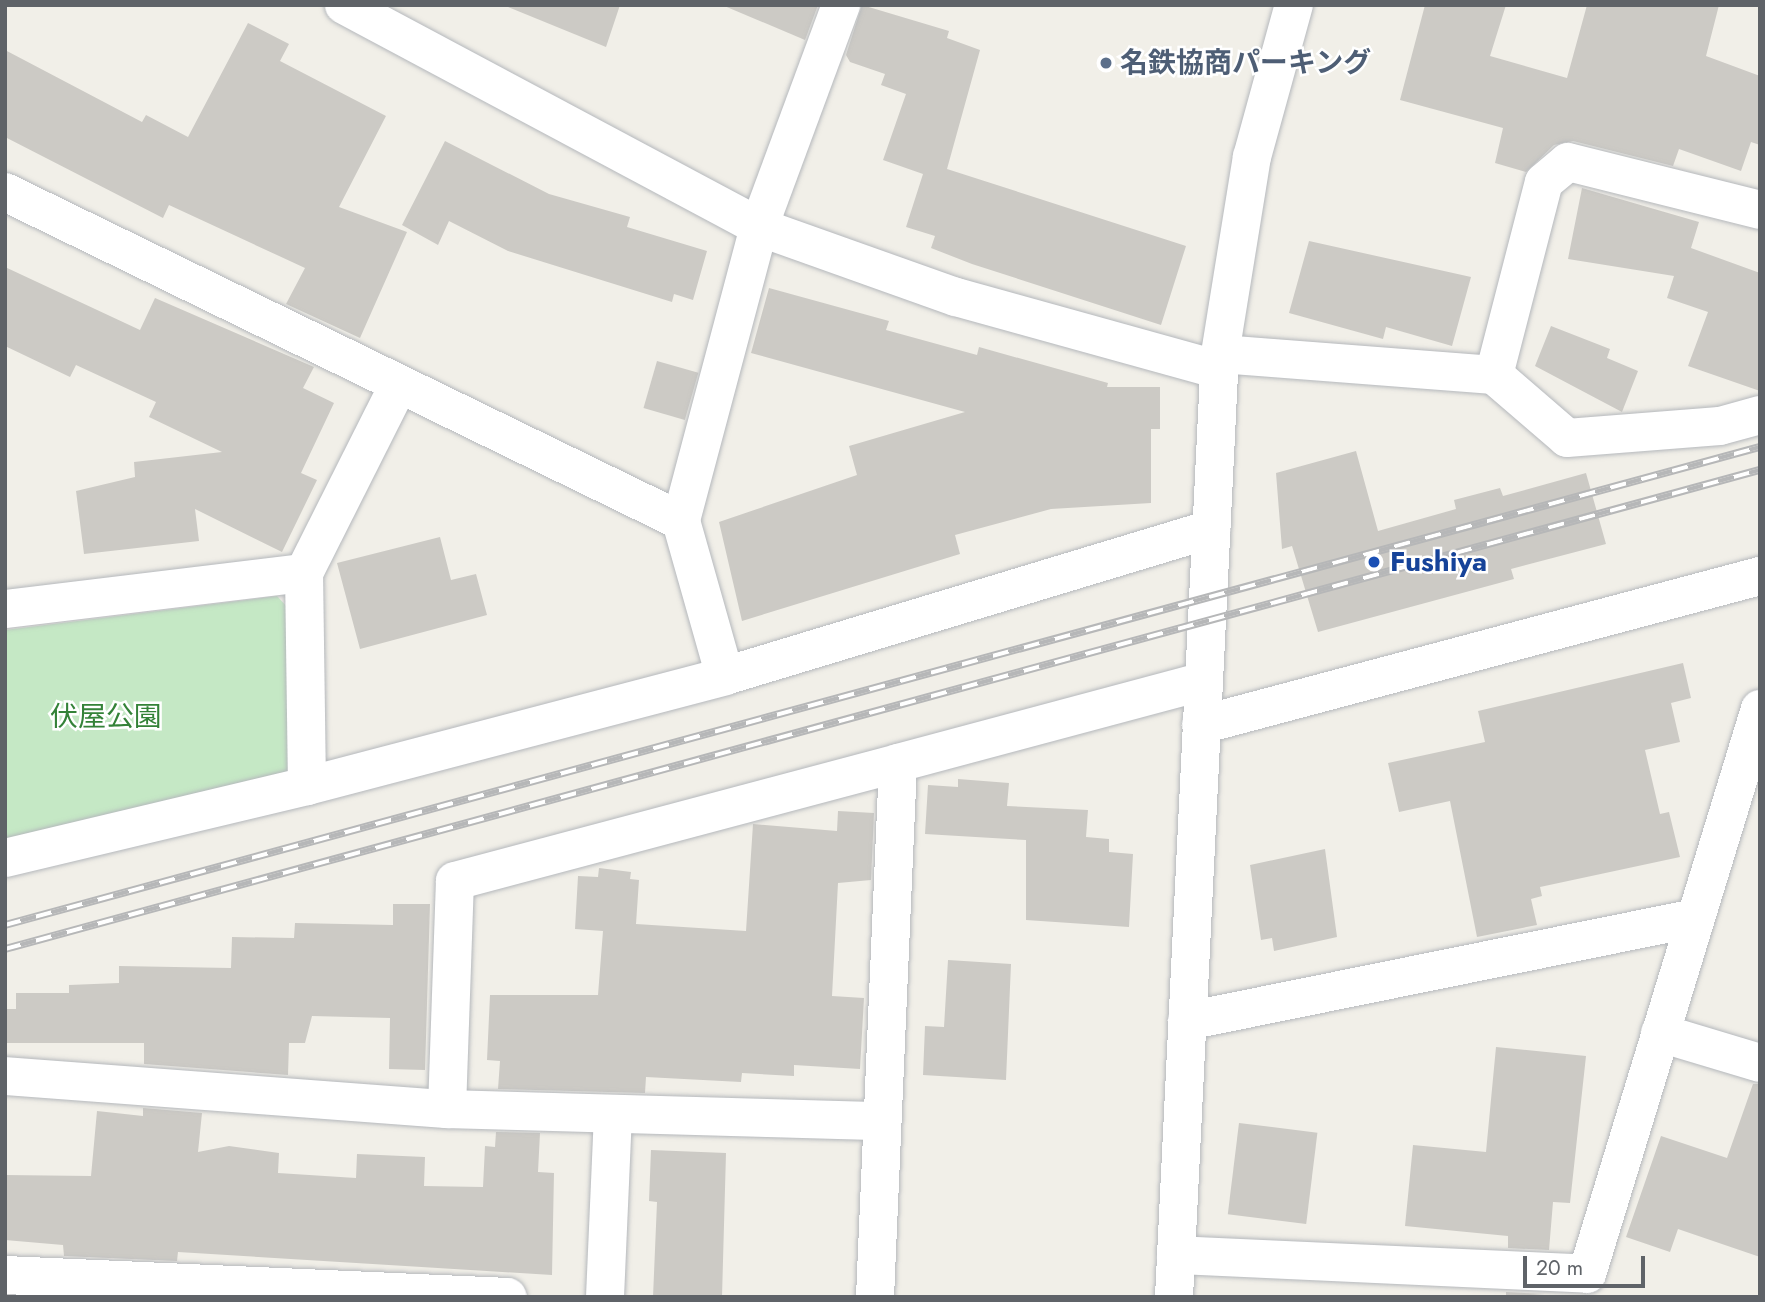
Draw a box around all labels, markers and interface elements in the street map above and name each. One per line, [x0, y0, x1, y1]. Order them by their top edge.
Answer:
place label: 名鉄協商パーキング [1120, 46, 1372, 80]
marker: 名鉄協商パーキング [1098, 55, 1114, 71]
place label: Fushiya [1390, 545, 1487, 579]
marker: Fushiya [1364, 552, 1384, 572]
park label: 伏屋公園 [50, 700, 162, 734]
scale bar [1527, 1242, 1650, 1286]
text: 20 m [1536, 1253, 1583, 1283]

